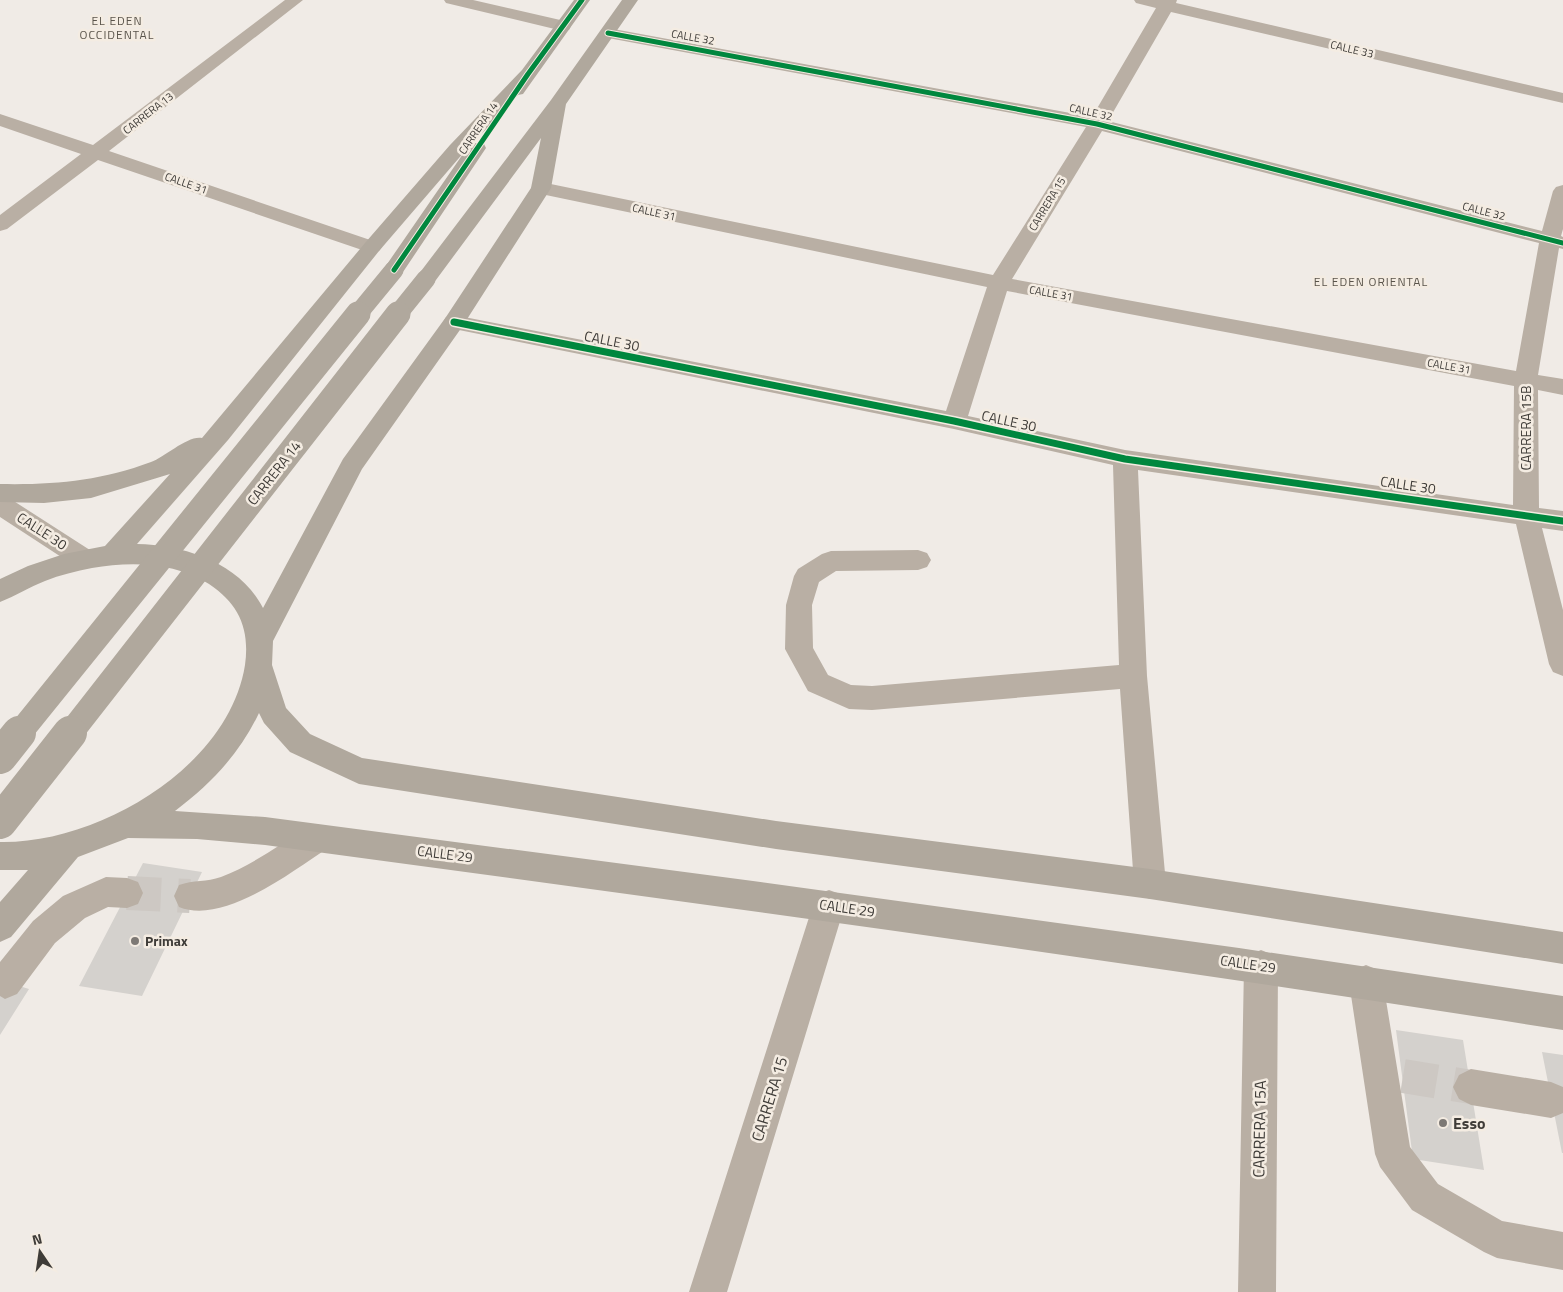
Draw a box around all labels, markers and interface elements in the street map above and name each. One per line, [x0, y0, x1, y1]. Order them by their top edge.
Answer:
district label: EL EDEN OCCIDENTAL [80, 11, 154, 44]
street label: CALLE 32 [670, 25, 716, 49]
street label: CALLE 33 [1329, 36, 1375, 62]
street label: CARRERA 13 [119, 88, 177, 138]
street label: CARRERA 14 [455, 99, 501, 157]
street label: CALLE 32 [1068, 100, 1114, 124]
street label: CALLE 31 [163, 168, 209, 198]
street label: CARRERA 15 [1025, 174, 1069, 234]
street label: CALLE 32 [1461, 198, 1507, 224]
street label: CALLE 31 [631, 200, 677, 224]
district label: EL EDEN ORIENTAL [1314, 272, 1428, 291]
street label: CALLE 31 [1028, 281, 1074, 305]
street label: CALLE 30 [583, 325, 642, 356]
street label: CALLE 31 [1426, 354, 1472, 378]
street label: CARRERA 15B [1515, 385, 1536, 471]
street label: CALLE 30 [980, 404, 1039, 437]
street label: CARRERA 14 [242, 436, 306, 509]
street label: CALLE 30 [1379, 470, 1437, 499]
street label: CALLE 30 [13, 507, 72, 555]
street label: CALLE 29 [416, 840, 474, 867]
street label: CALLE 29 [818, 893, 876, 922]
place label: Primax [145, 930, 188, 951]
marker: Primax [129, 935, 141, 947]
street label: CALLE 29 [1219, 949, 1277, 978]
street label: CARRERA 15 [745, 1054, 793, 1144]
street label: CARRERA 15A [1246, 1080, 1272, 1178]
place label: Esso [1453, 1111, 1485, 1135]
marker: Esso [1437, 1117, 1449, 1129]
north arrow [15, 1227, 65, 1277]
text: N [30, 1228, 44, 1250]

